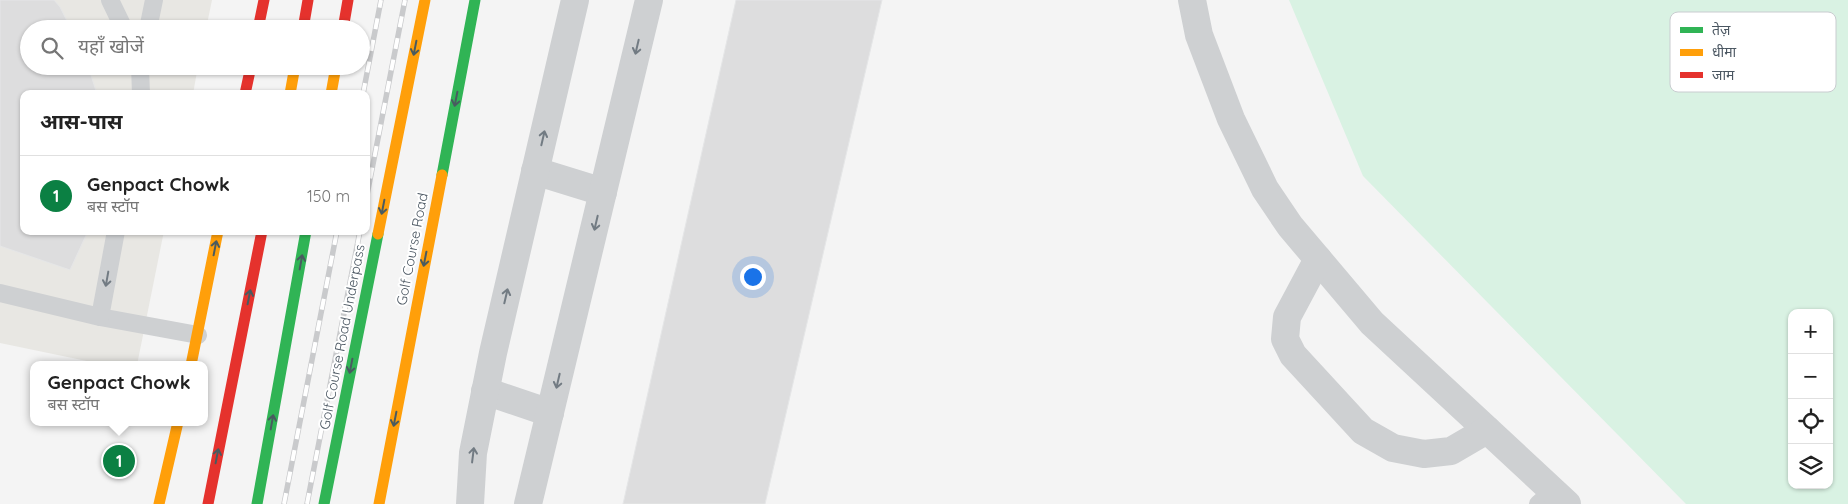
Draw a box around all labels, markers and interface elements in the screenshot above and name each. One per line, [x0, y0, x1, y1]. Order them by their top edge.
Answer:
legend [1670, 12, 1836, 92]
search box [20, 20, 370, 75]
text: तेज़ [1712, 21, 1731, 39]
icon: search [38, 34, 66, 62]
text: यहाँ खोजें [78, 34, 144, 58]
one-way arrow [410, 39, 419, 55]
one-way arrow [632, 39, 641, 55]
text: धीमा [1712, 43, 1737, 61]
text: जाम [1712, 66, 1735, 84]
one-way arrow [450, 91, 460, 107]
text: आस-पास [40, 108, 122, 134]
one-way arrow [539, 131, 548, 147]
text: Genpact Chowk [87, 172, 230, 196]
text: 1 [53, 186, 59, 206]
text: 150 m [307, 186, 350, 206]
street label: Golf Course Road [392, 191, 432, 307]
text: बस स्टॉप [87, 196, 139, 216]
one-way arrow [378, 199, 387, 215]
one-way arrow [591, 214, 600, 230]
one-way arrow [211, 241, 220, 257]
street label: Golf Course Road Underpass [315, 243, 369, 431]
one-way arrow [420, 251, 430, 267]
one-way arrow [296, 254, 306, 270]
your location [740, 264, 766, 290]
one-way arrow [102, 271, 111, 287]
one-way arrow [245, 289, 254, 305]
one-way arrow [502, 289, 511, 305]
map controls [1788, 309, 1833, 489]
button: + [1788, 309, 1833, 354]
button: − [1788, 354, 1833, 399]
one-way arrow [346, 358, 355, 374]
popup [30, 361, 208, 426]
text: Genpact Chowk [48, 370, 190, 394]
one-way arrow [553, 372, 562, 388]
text: बस स्टॉप [48, 394, 99, 414]
button: locate [1788, 399, 1833, 444]
one-way arrow [390, 410, 400, 426]
one-way arrow [268, 414, 277, 430]
pin: 1 [103, 442, 135, 480]
button: layers [1788, 444, 1833, 489]
one-way arrow [468, 448, 478, 464]
one-way arrow [213, 449, 222, 465]

